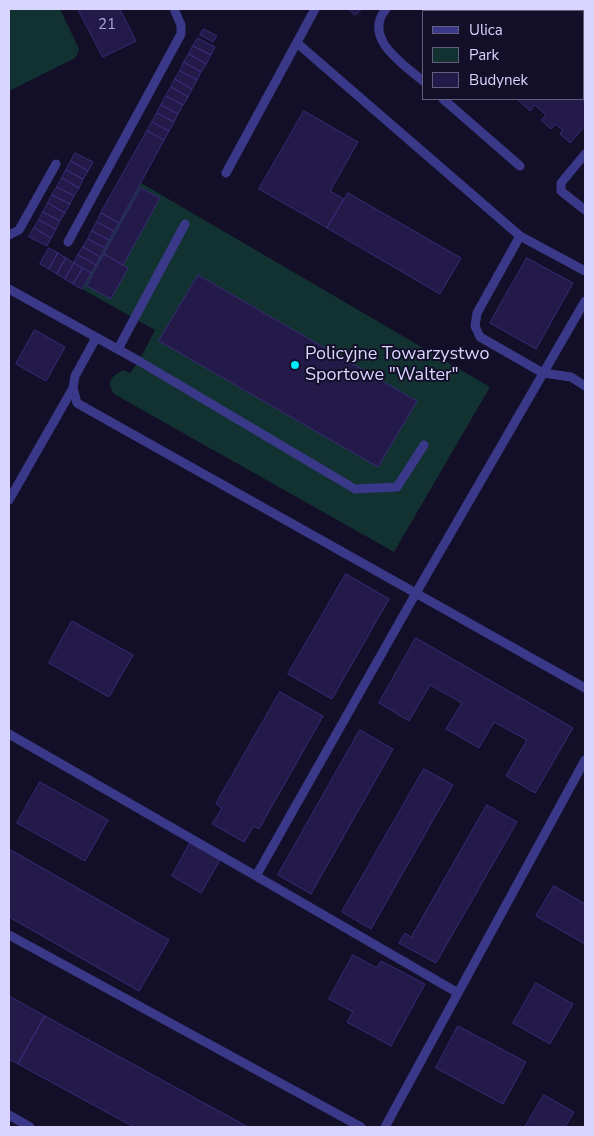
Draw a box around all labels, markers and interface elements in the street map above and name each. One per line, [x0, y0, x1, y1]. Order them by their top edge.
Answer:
legend [422, 10, 584, 100]
house number: 21 [98, 16, 116, 34]
text: Ulica [469, 20, 503, 40]
text: Park [469, 45, 499, 65]
text: Budynek [469, 70, 528, 90]
place label: Policyjne Towarzystwo Sportowe "Walter" [305, 344, 489, 386]
marker: Policyjne Towarzystwo Sportowe "Walter" [289, 359, 301, 371]

